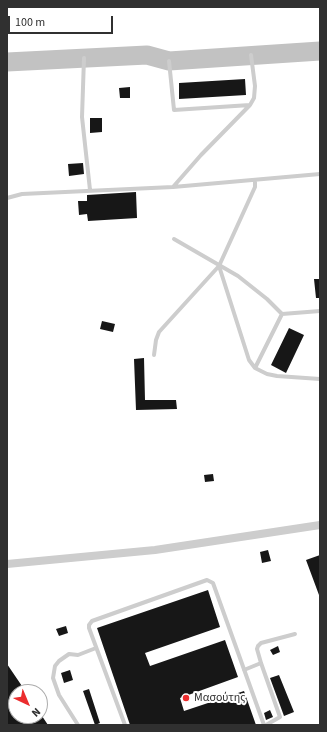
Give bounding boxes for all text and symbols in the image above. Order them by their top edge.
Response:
scale bar [10,8,115,34]
text: 100 m [15,14,45,31]
north arrow [8,684,48,724]
place label: Μασούτης [194,691,245,705]
marker: Μασούτης [181,693,191,703]
text: N [28,704,44,720]

